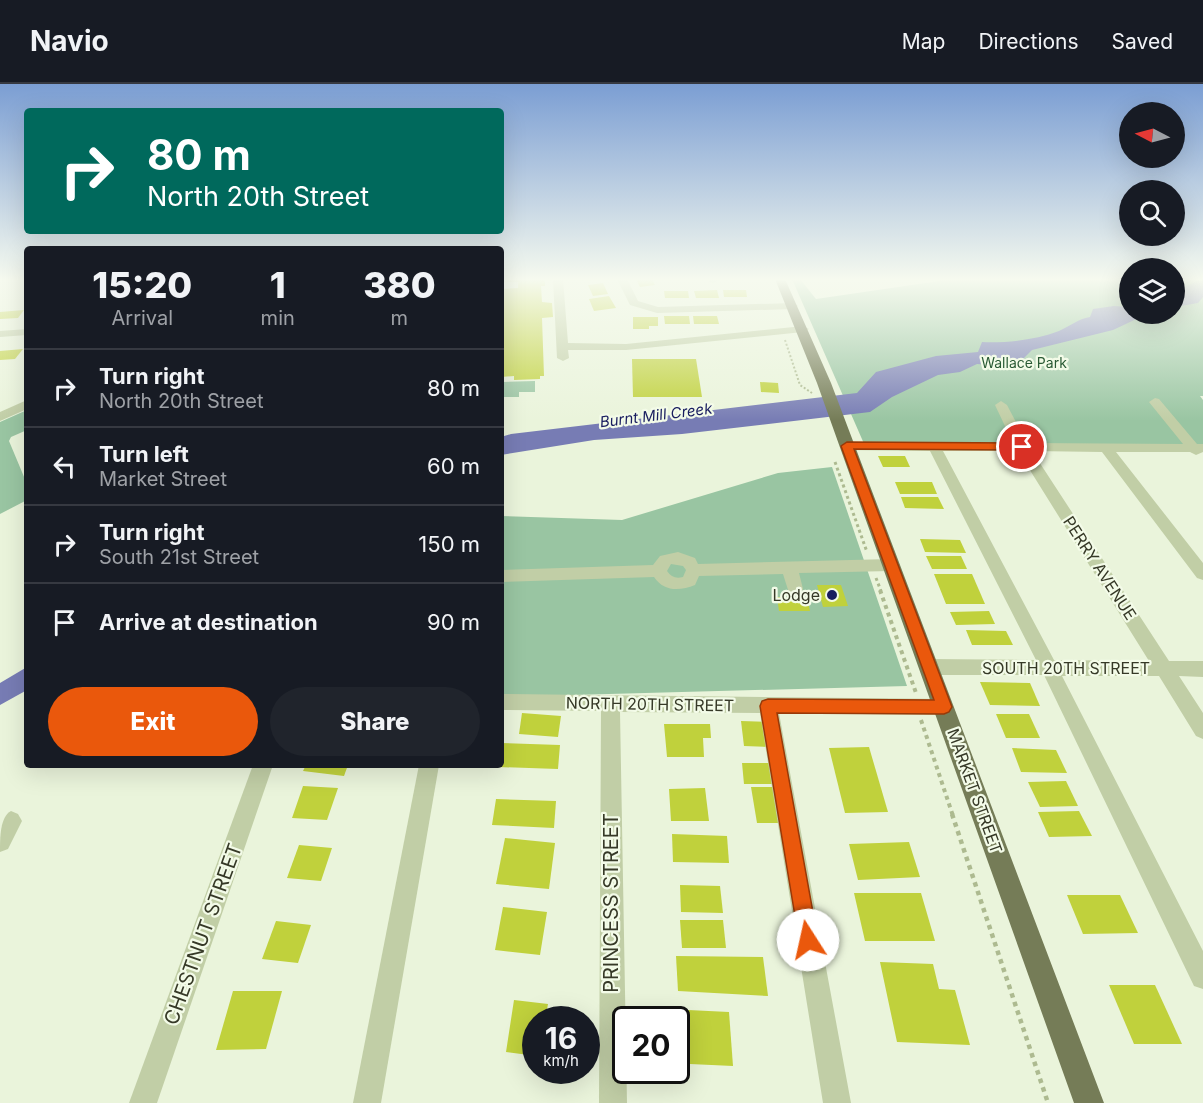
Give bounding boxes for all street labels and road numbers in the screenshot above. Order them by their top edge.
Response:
street label: PERRY AVENUE [1059,512,1141,624]
street label: SOUTH 20TH STREET [982,658,1150,678]
street label: NORTH 20TH STREET [566,693,734,715]
street label: MARKET STREET [943,726,1007,856]
street label: PRINCESS STREET [599,813,623,993]
street label: CHESTNUT STREET [159,840,247,1028]

